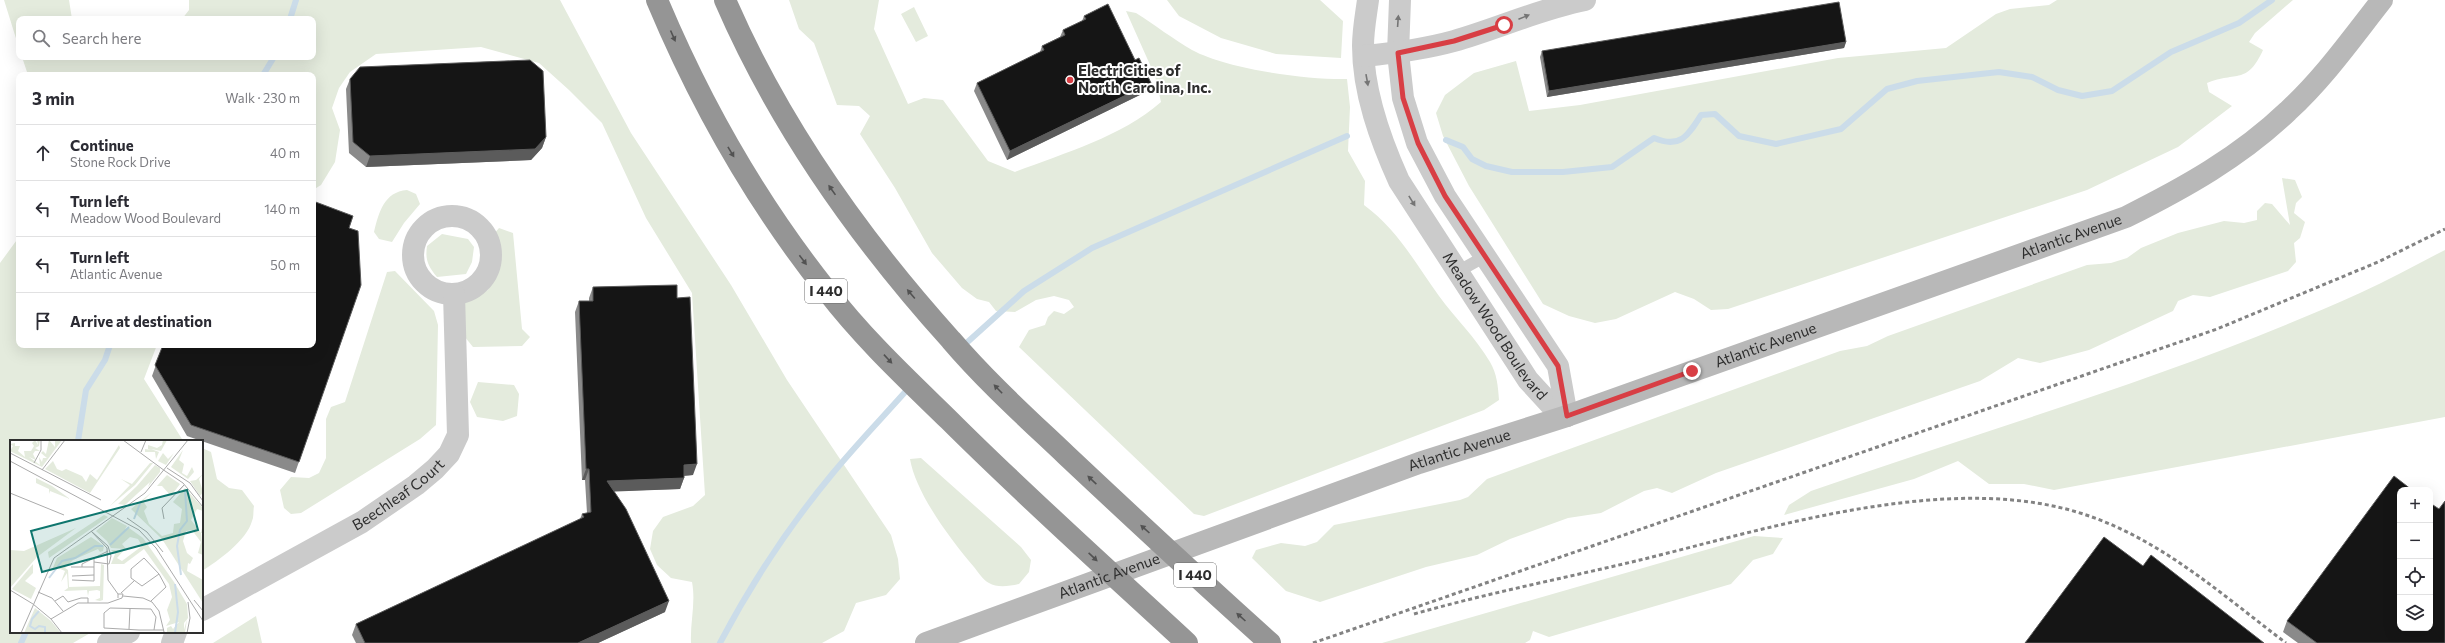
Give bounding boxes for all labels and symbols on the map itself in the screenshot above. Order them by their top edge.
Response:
one-way arrow [1518,13,1530,19]
one-way arrow [1395,14,1401,27]
route start [1495,16,1513,34]
one-way arrow [670,30,676,42]
place label: ElectriCities of North Carolina, Inc. [1078,61,1212,96]
one-way arrow [1365,74,1371,87]
marker: ElectriCities of North Carolina, Inc. [1065,75,1075,85]
one-way arrow [727,146,734,158]
one-way arrow [828,184,836,195]
one-way arrow [1408,196,1416,206]
street label: Atlantic Avenue [2017,209,2124,262]
street label: Meadow Wood Boulevard [1439,248,1552,403]
one-way arrow [799,254,807,265]
road number: I 440 [805,279,847,303]
one-way arrow [906,288,915,299]
street label: Atlantic Avenue [1712,318,1819,371]
one-way arrow [883,353,892,364]
route end [1683,362,1701,380]
one-way arrow [993,384,1003,394]
street label: Atlantic Avenue [1405,425,1512,474]
inset map [10,440,203,633]
street label: Beechleaf Court [349,455,448,534]
one-way arrow [1087,475,1097,484]
one-way arrow [1140,524,1150,534]
street label: Atlantic Avenue [1056,548,1162,602]
one-way arrow [1088,552,1098,561]
road number: I 440 [1174,563,1216,587]
one-way arrow [1236,612,1246,621]

